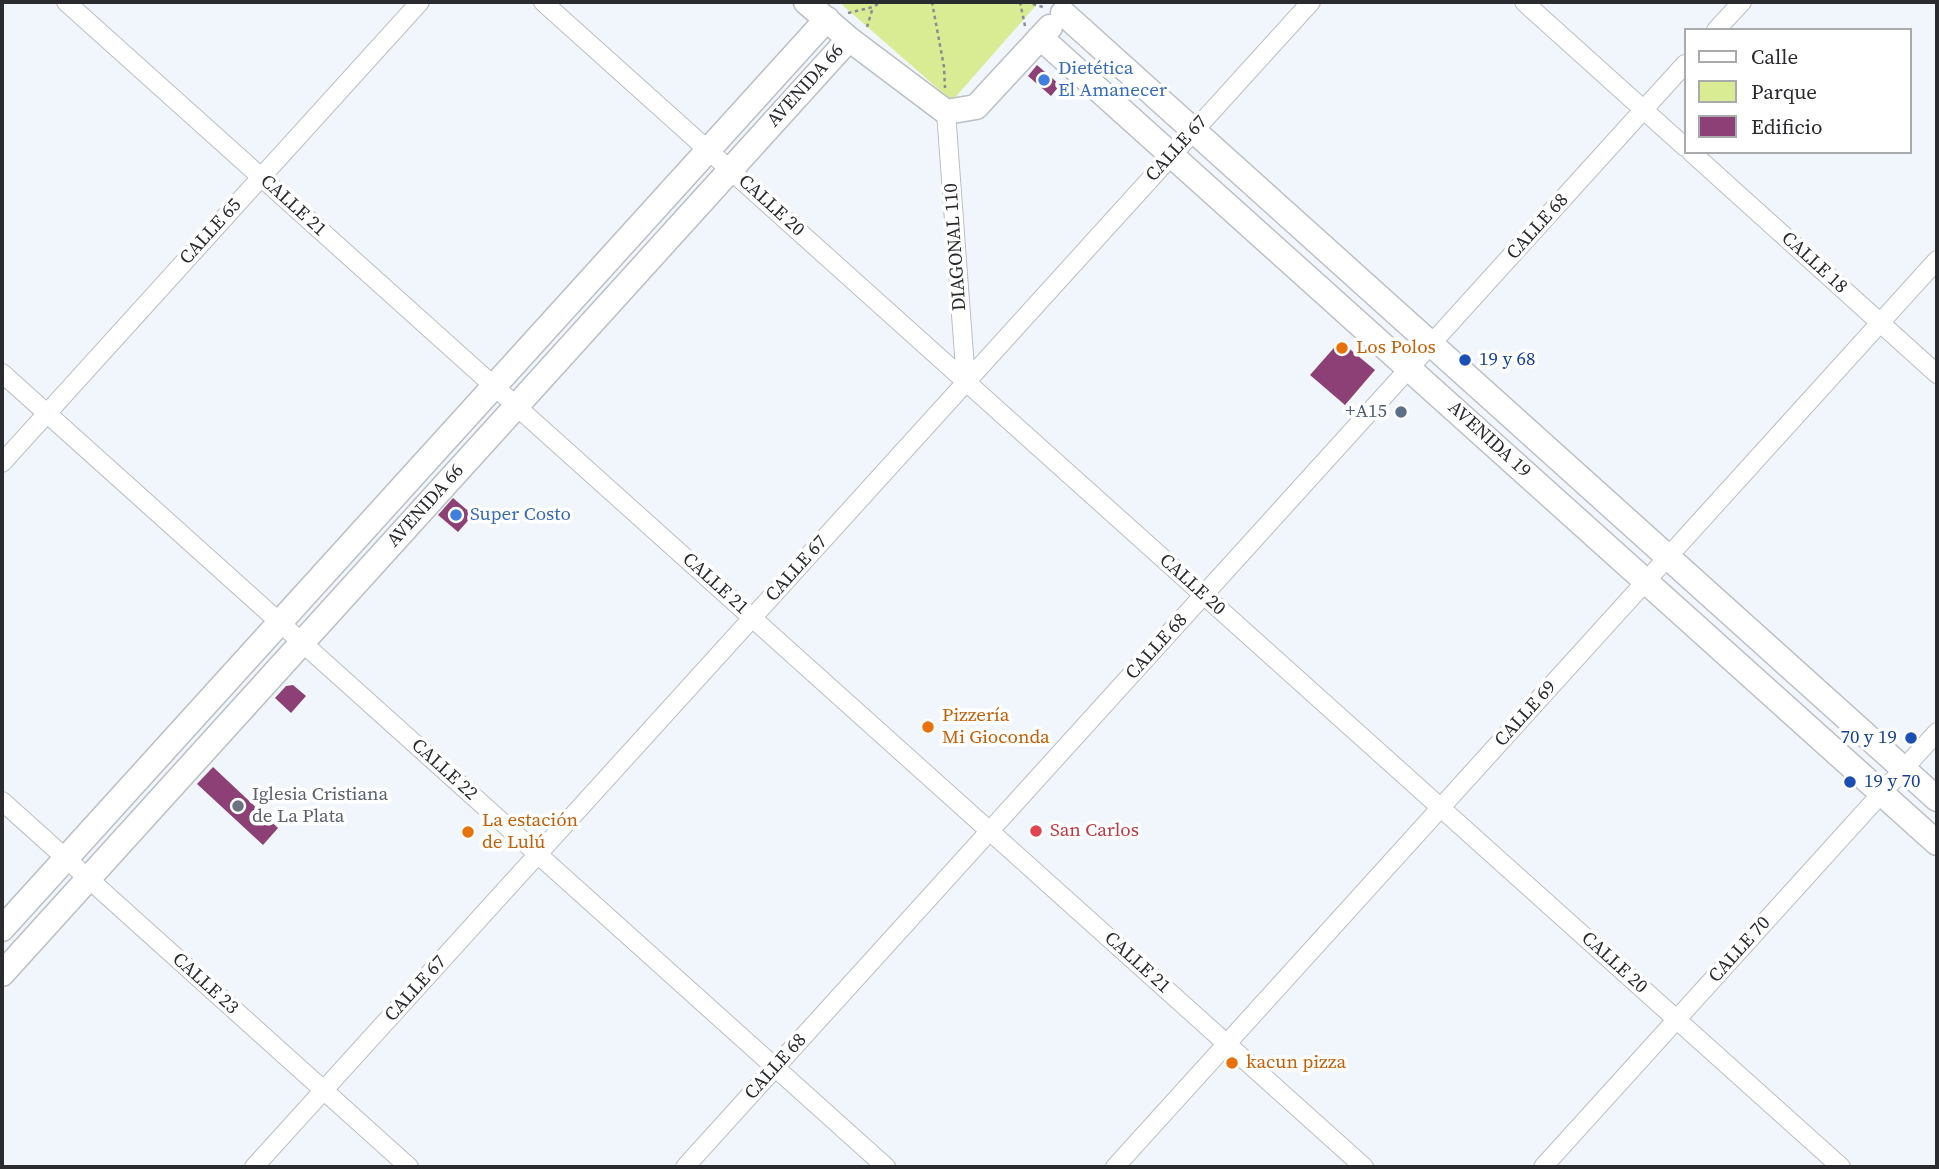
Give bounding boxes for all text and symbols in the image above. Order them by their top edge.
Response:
legend [1684,28,1911,154]
street label: AVENIDA 66 [763,40,849,132]
text: Calle [1751,42,1798,71]
place label: Dietética El Amanecer [1058,58,1167,102]
marker: Dietética El Amanecer [1036,72,1052,88]
text: Parque [1751,77,1817,106]
street label: CALLE 67 [1141,111,1213,187]
text: Edificio [1751,112,1823,141]
street label: CALLE 21 [255,170,331,242]
street label: CALLE 20 [733,170,809,242]
street label: DIAGONAL 110 [940,182,972,312]
street label: CALLE 68 [1502,189,1574,265]
street label: CALLE 65 [175,194,247,270]
street label: CALLE 18 [1776,227,1852,299]
place label: Los Polos [1356,337,1436,359]
marker: Los Polos [1334,340,1350,356]
place label: 19 y 68 [1479,349,1536,371]
marker: 19 y 68 [1457,352,1473,368]
street label: AVENIDA 19 [1443,397,1535,483]
place label: +A15 [1345,401,1387,423]
marker: +A15 [1393,404,1409,420]
street label: AVENIDA 66 [383,460,469,552]
place label: Super Costo [470,504,571,526]
marker: Super Costo [448,507,464,523]
street label: CALLE 67 [761,531,833,607]
street label: CALLE 21 [677,548,753,620]
street label: CALLE 20 [1154,549,1230,621]
street label: CALLE 68 [1121,609,1193,685]
street label: CALLE 69 [1490,676,1562,752]
place label: Pizzería Mi Gioconda [942,705,1050,749]
marker: Pizzería Mi Gioconda [920,719,936,735]
place label: 70 y 19 [1840,727,1897,749]
marker: 70 y 19 [1903,730,1919,746]
street label: CALLE 22 [406,734,482,806]
place label: 19 y 70 [1864,771,1921,793]
marker: 19 y 70 [1842,774,1858,790]
place label: Iglesia Cristiana de La Plata [252,784,388,828]
marker: Iglesia Cristiana de La Plata [230,798,246,814]
place label: La estación de Lulú [482,810,578,854]
place label: San Carlos [1050,820,1139,842]
marker: San Carlos [1028,823,1044,839]
marker: La estación de Lulú [460,824,476,840]
street label: CALLE 70 [1704,912,1776,988]
street label: CALLE 21 [1099,927,1175,999]
street label: CALLE 20 [1576,927,1652,999]
street label: CALLE 23 [167,948,243,1020]
street label: CALLE 67 [380,951,452,1027]
street label: CALLE 68 [740,1029,812,1105]
place label: kacun pizza [1246,1052,1346,1074]
marker: kacun pizza [1224,1055,1240,1071]

